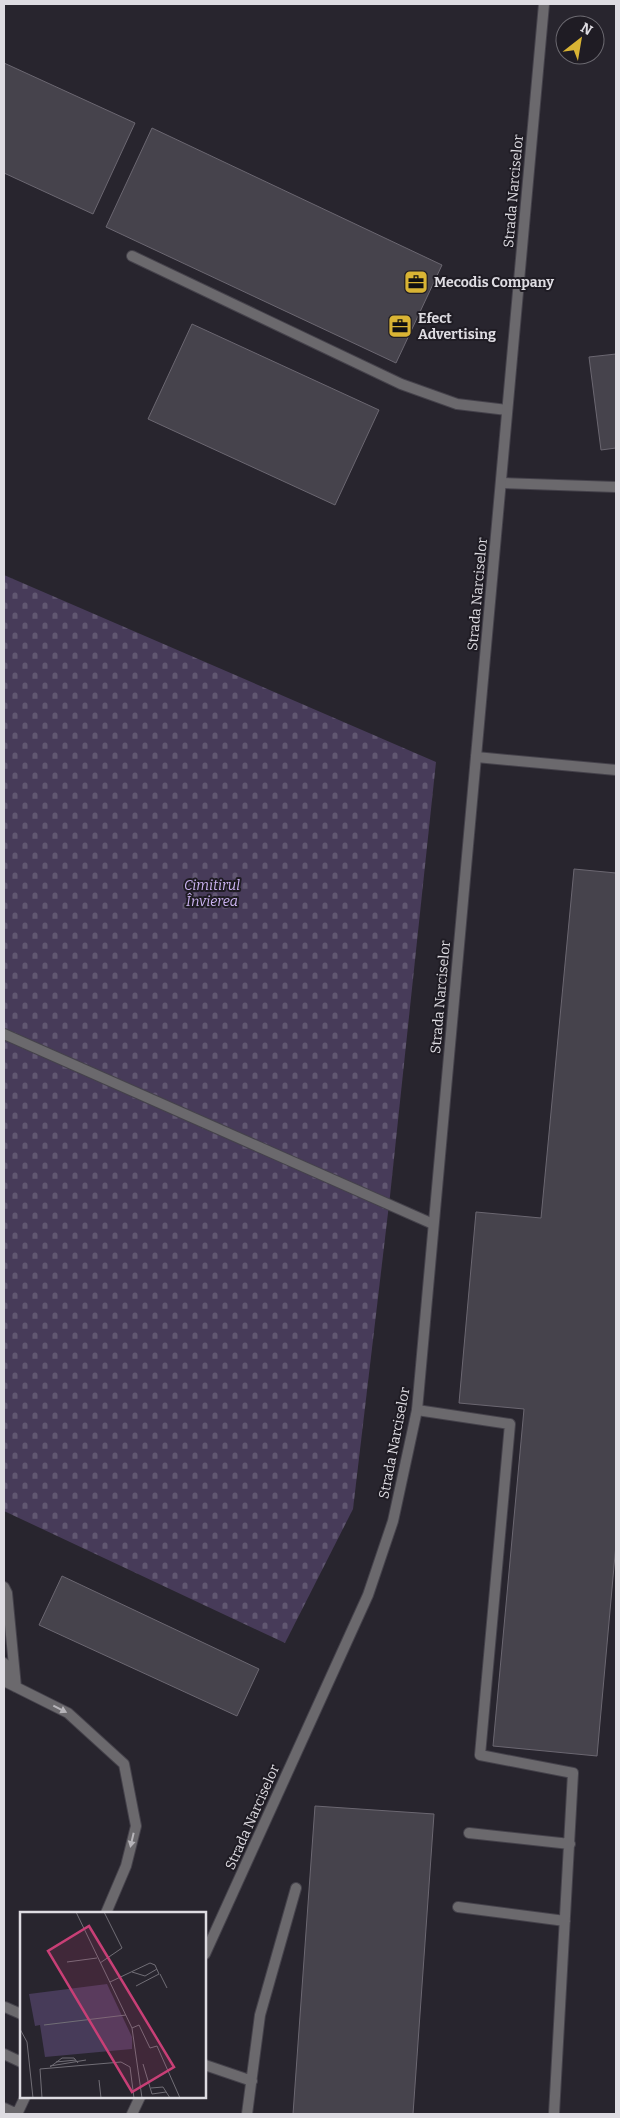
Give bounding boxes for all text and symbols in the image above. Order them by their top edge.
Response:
north arrow [555,15,605,65]
text: N [577,19,596,39]
street label: Strada Narciselor [500,134,527,248]
office icon: Mecodis Company [403,269,429,295]
place label: Mecodis Company [434,274,554,291]
place label: Efect Advertising [418,310,496,343]
office icon: Efect Advertising [387,313,413,339]
street label: Strada Narciselor [464,537,491,651]
park label: Cimitirul Învierea [184,877,240,910]
street label: Strada Narciselor [427,940,454,1054]
street label: Strada Narciselor [375,1386,414,1500]
one-way arrow [52,1705,67,1713]
street label: Strada Narciselor [222,1762,283,1872]
one-way arrow [128,1833,136,1848]
inset map [20,1912,206,2098]

